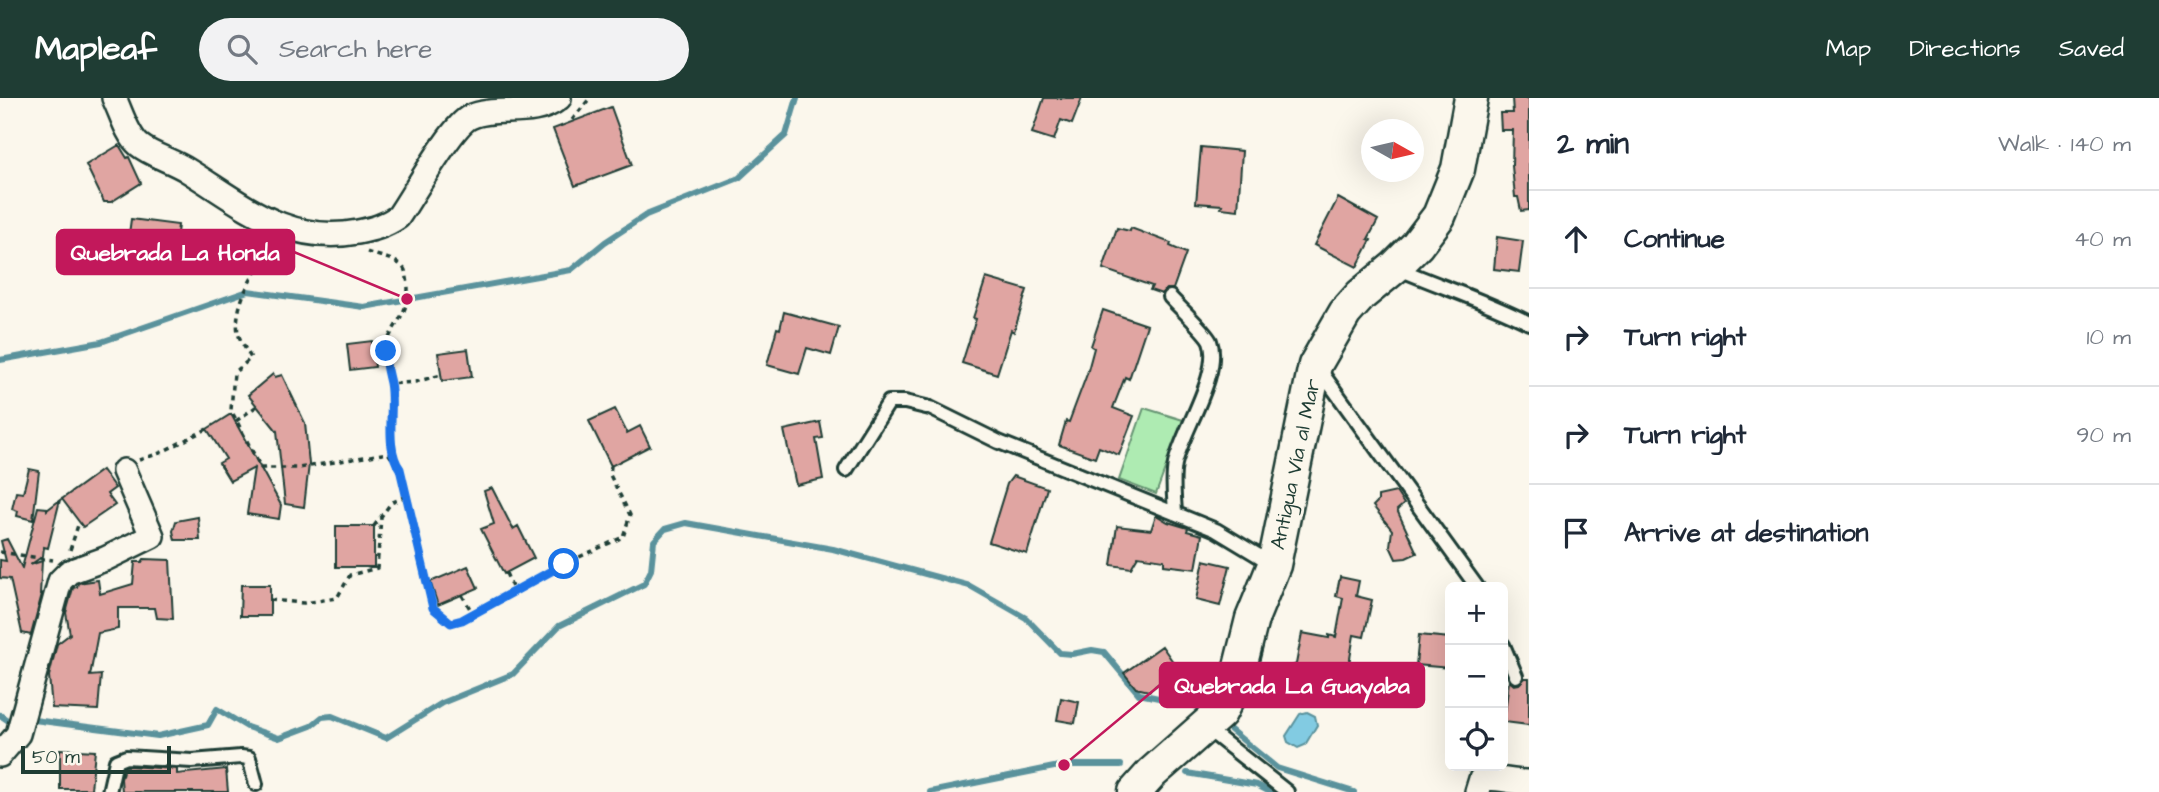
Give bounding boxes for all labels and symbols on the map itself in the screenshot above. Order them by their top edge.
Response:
north arrow [1361,119,1424,182]
callout: Quebrada La Honda [57,230,294,274]
text: Quebrada La Honda [70,237,280,269]
route end [370,335,401,366]
street label: Antigua Vía al Mar [1263,376,1330,552]
route start [548,548,579,579]
callout: Quebrada La Guayaba [1160,663,1424,707]
text: Quebrada La Guayaba [1174,670,1410,704]
scale bar [21,743,172,775]

